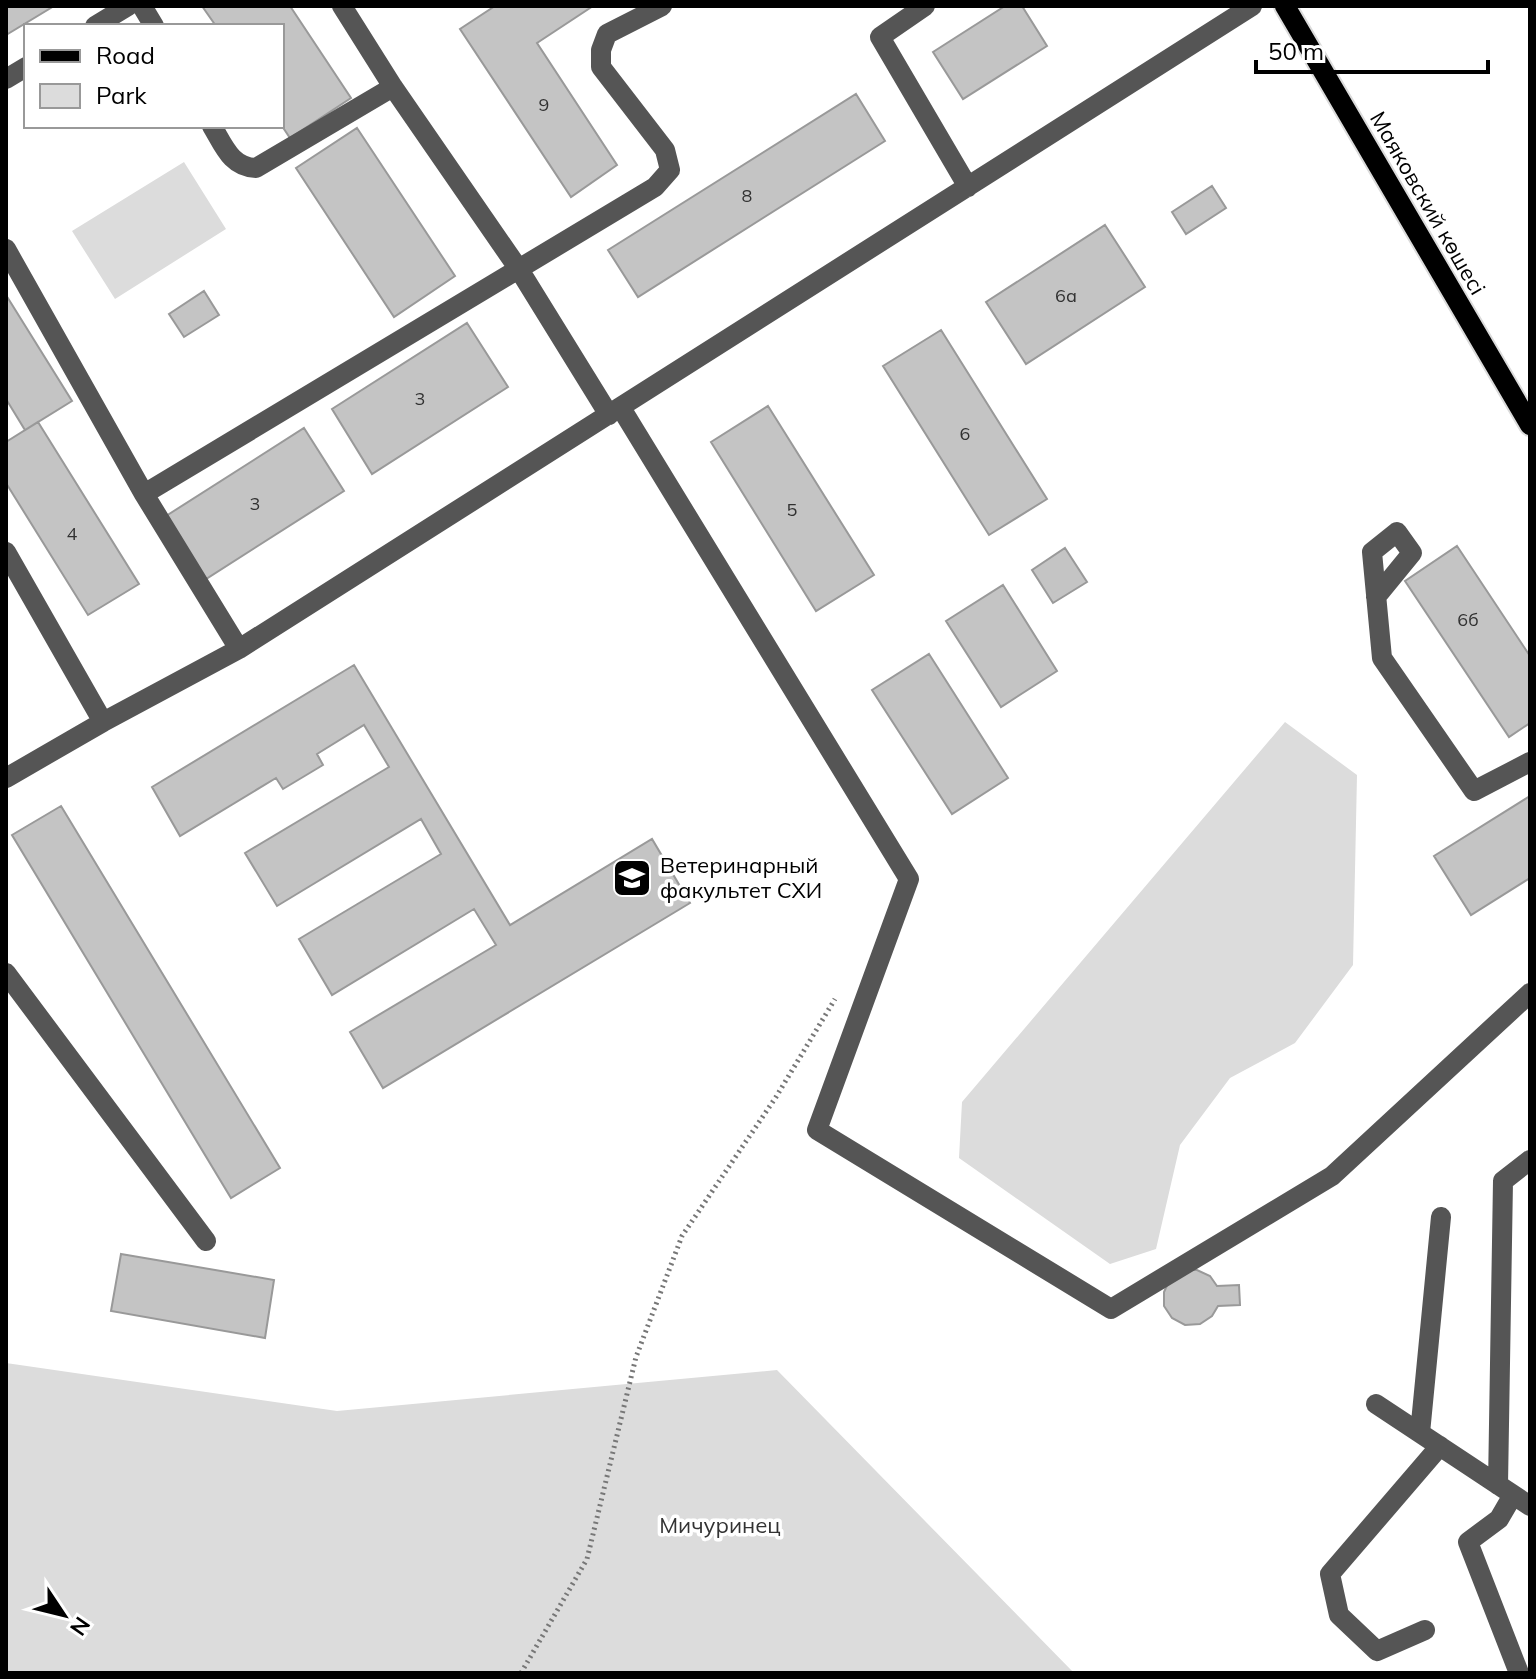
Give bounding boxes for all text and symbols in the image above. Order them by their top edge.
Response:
legend [24,24,284,128]
scale bar [1256,24,1488,74]
text: 50 m [1268,36,1324,66]
text: Road [96,40,155,70]
text: Park [96,80,147,110]
house number: 9 [539,93,549,116]
street label: Маяковский көшесі [1364,106,1492,300]
house number: 8 [742,184,752,207]
house number: 6а [1055,284,1077,307]
house number: 3 [415,387,425,410]
house number: 6 [960,422,970,445]
house number: 3 [250,492,260,515]
house number: 5 [787,498,798,521]
house number: 4 [67,522,78,545]
house number: 6б [1457,608,1479,631]
place label: Ветеринарный факультет СХИ [660,851,822,904]
school or university icon: Ветеринарный факультет СХИ [611,857,653,899]
park label: Мичуринец [659,1511,781,1539]
north arrow [24,1575,104,1655]
text: N [64,1612,97,1641]

